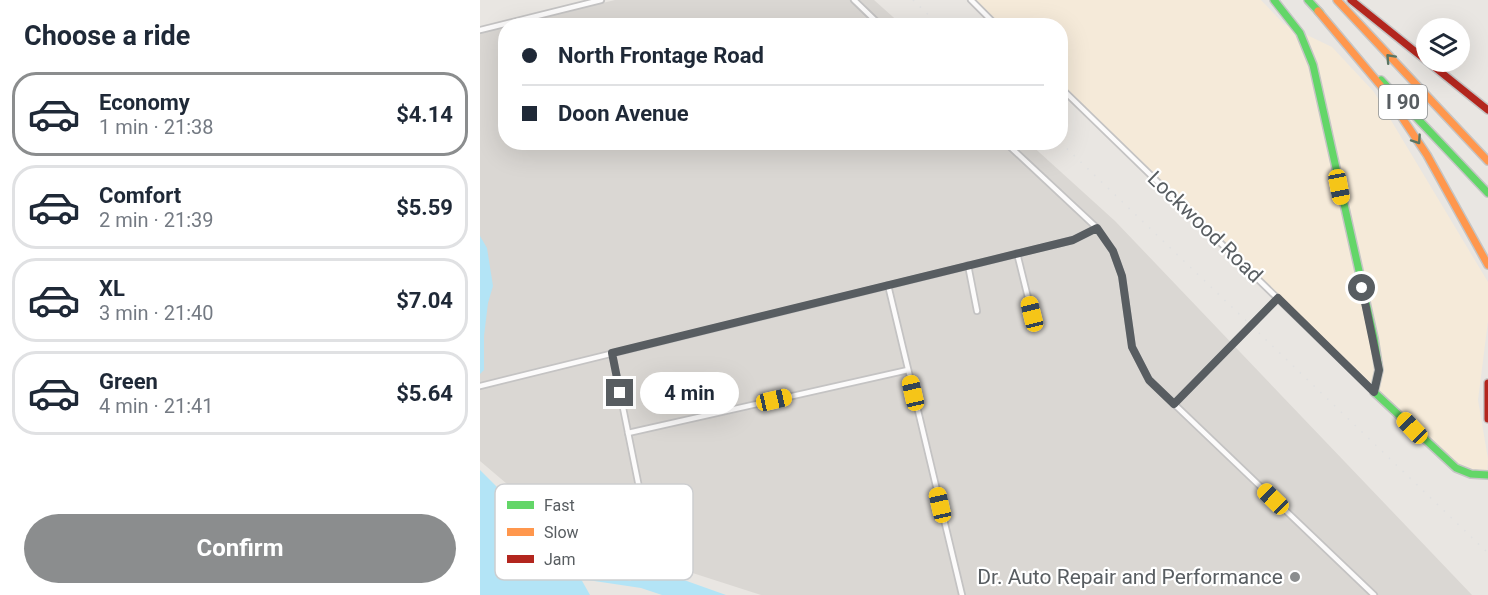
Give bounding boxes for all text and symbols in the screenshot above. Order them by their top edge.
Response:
map controls [1416,18,1470,72]
button: layers [1416,18,1470,72]
text: Choose a ride [24,20,190,52]
text: North Frontage Road [558,43,764,68]
one-way arrow [1387,54,1398,65]
road number: I 90 [1379,85,1427,119]
icon: car [27,87,81,141]
text: Economy [99,90,190,115]
text: Doon Avenue [558,101,689,126]
text: $4.14 [396,102,453,127]
text: 1 min · 21:38 [99,115,214,139]
one-way arrow [1410,134,1421,145]
street label: Lockwood Road [1143,166,1267,288]
car [1327,168,1351,206]
icon: car [27,180,81,234]
text: Comfort [99,183,181,208]
text: $5.59 [396,195,453,220]
text: 2 min · 21:39 [99,208,214,232]
icon: car [27,273,81,327]
route start [1348,274,1375,301]
text: XL [99,276,125,301]
text: $7.04 [396,288,453,313]
car [1019,294,1045,334]
text: 3 min · 21:40 [99,301,214,325]
icon: car [27,366,81,420]
text: Green [99,369,158,394]
callout: 4 min [641,372,740,414]
car [900,373,926,413]
route end [606,379,633,406]
text: $5.64 [396,381,453,406]
text: 4 min [664,381,715,405]
car [754,387,794,413]
text: 4 min · 21:41 [99,394,214,418]
car [1393,409,1431,447]
car [1254,480,1292,518]
legend [495,484,693,580]
car [927,485,953,525]
text: Fast [544,496,575,515]
button: Confirm [24,514,456,583]
text: Slow [544,523,579,542]
text: Jam [544,550,576,569]
place label: Dr. Auto Repair and Performance [977,565,1283,589]
marker: Dr. Auto Repair and Performance [1288,570,1302,584]

